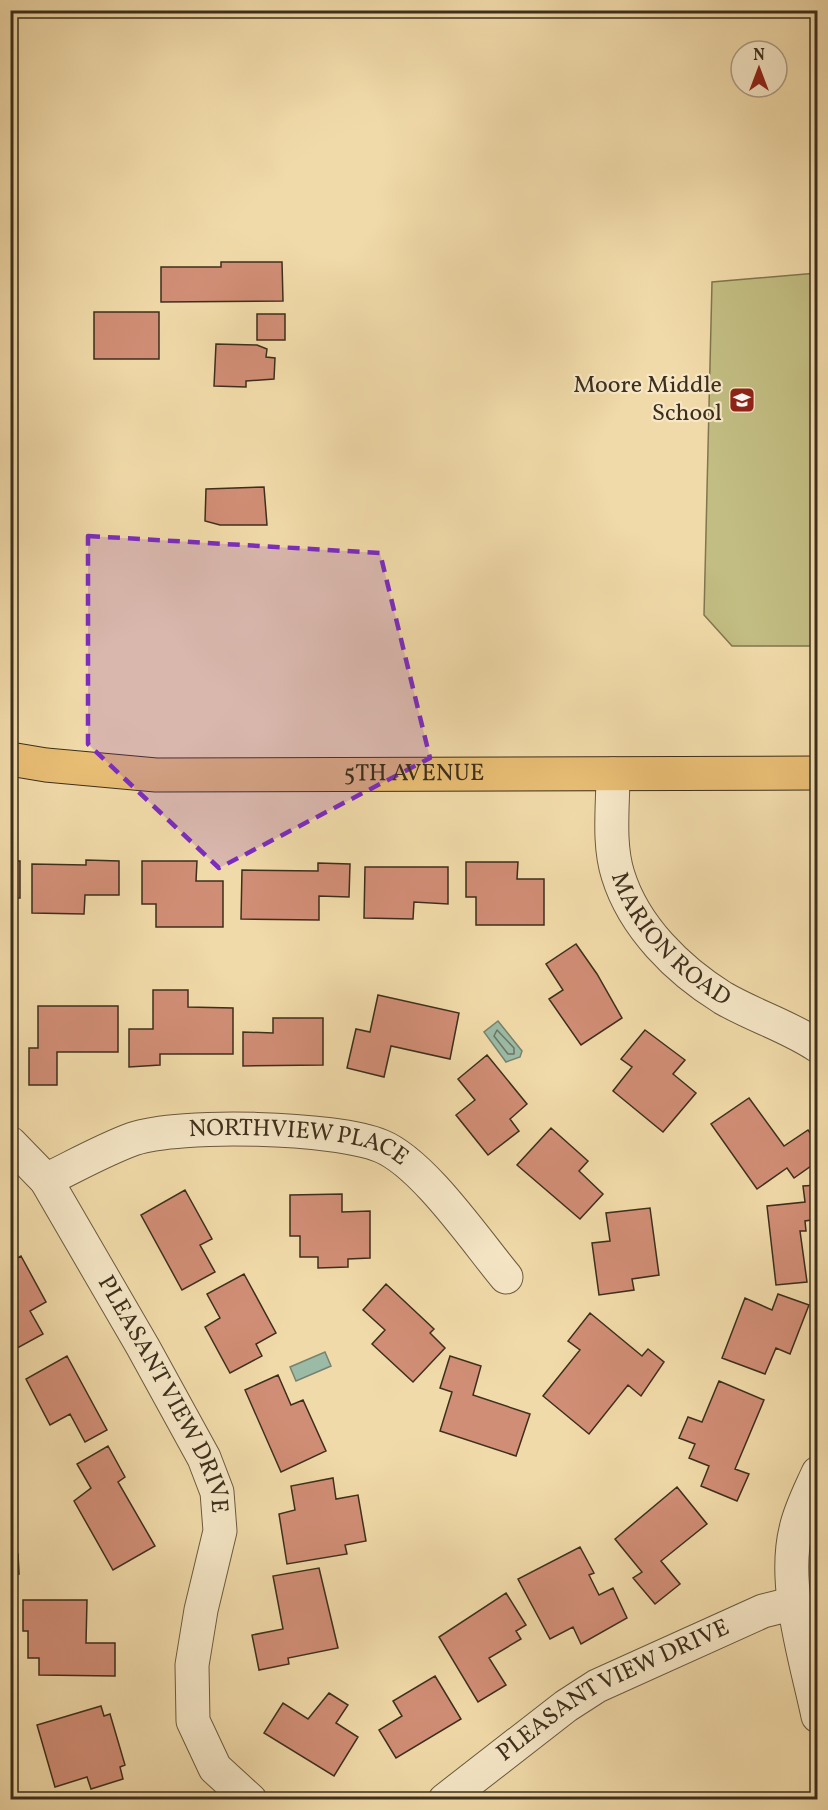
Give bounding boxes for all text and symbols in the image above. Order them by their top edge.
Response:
north arrow [729,39,789,99]
text: N [753,45,765,67]
place label: Moore Middle School [573,369,722,431]
school or university icon: Moore Middle School [727,385,757,415]
street label: 5TH AVENUE [344,757,484,791]
street label: MARION ROAD [601,867,737,1015]
street label: NORTHVIEW PLACE [188,1112,415,1175]
street label: PLEASANT VIEW DRIVE [88,1269,236,1514]
street label: PLEASANT VIEW DRIVE [490,1611,735,1771]

